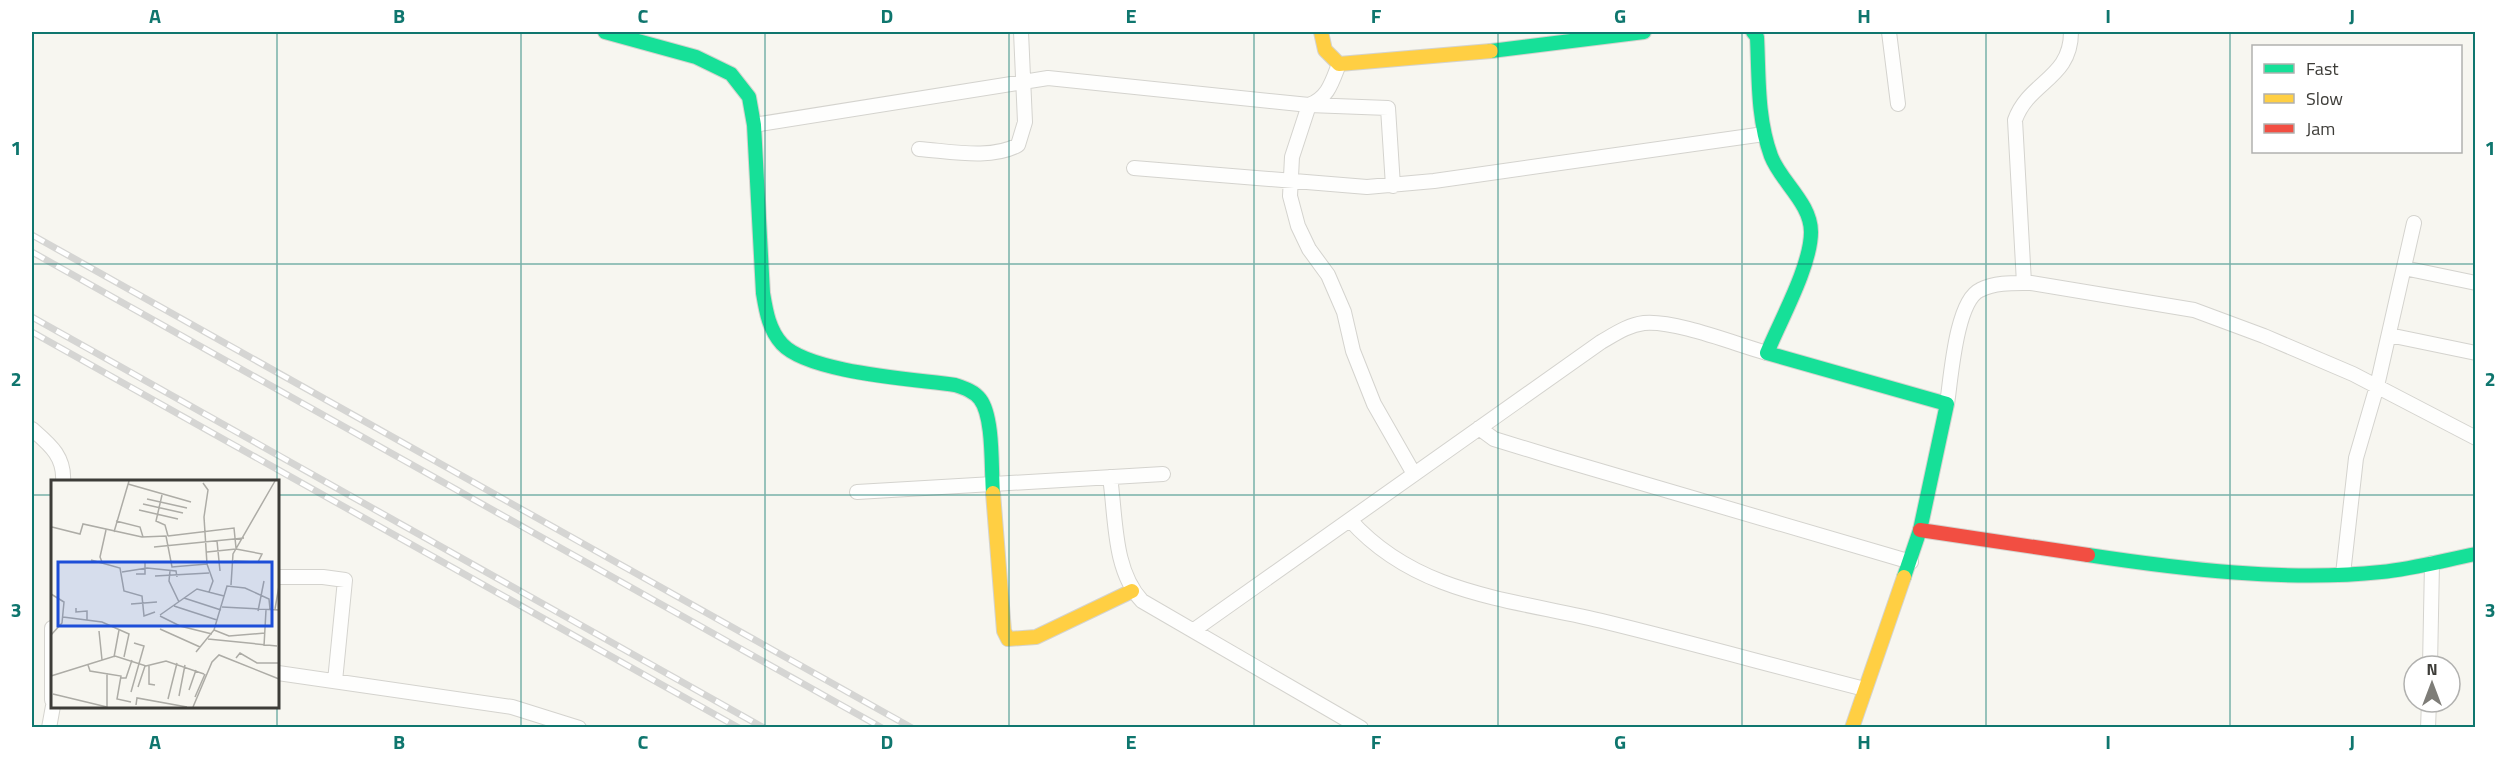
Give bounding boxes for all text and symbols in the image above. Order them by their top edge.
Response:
text: A [149,0,161,31]
text: B [393,0,405,31]
text: C [638,0,649,31]
text: D [881,0,893,31]
text: E [1125,0,1137,31]
text: F [1371,0,1382,31]
text: G [1614,0,1626,31]
text: H [1857,0,1871,31]
text: I [2105,0,2111,31]
text: J [2349,0,2355,31]
legend [2252,45,2462,153]
text: Fast [2306,55,2339,82]
text: Slow [2306,85,2343,112]
text: Jam [2306,115,2335,142]
text: 1 [10,132,22,163]
text: 1 [2484,132,2496,163]
text: 2 [10,363,22,394]
text: 2 [2484,363,2496,394]
inset map [51,480,279,708]
text: 3 [10,594,22,625]
text: 3 [2484,594,2496,625]
north arrow [2402,654,2462,714]
text: N [2426,657,2438,681]
text: A [149,726,161,757]
text: B [393,726,405,757]
text: C [638,726,649,757]
text: D [881,726,893,757]
text: E [1125,726,1137,757]
text: F [1371,726,1382,757]
text: G [1614,726,1626,757]
text: H [1857,726,1871,757]
text: I [2105,726,2111,757]
text: J [2349,726,2355,757]

